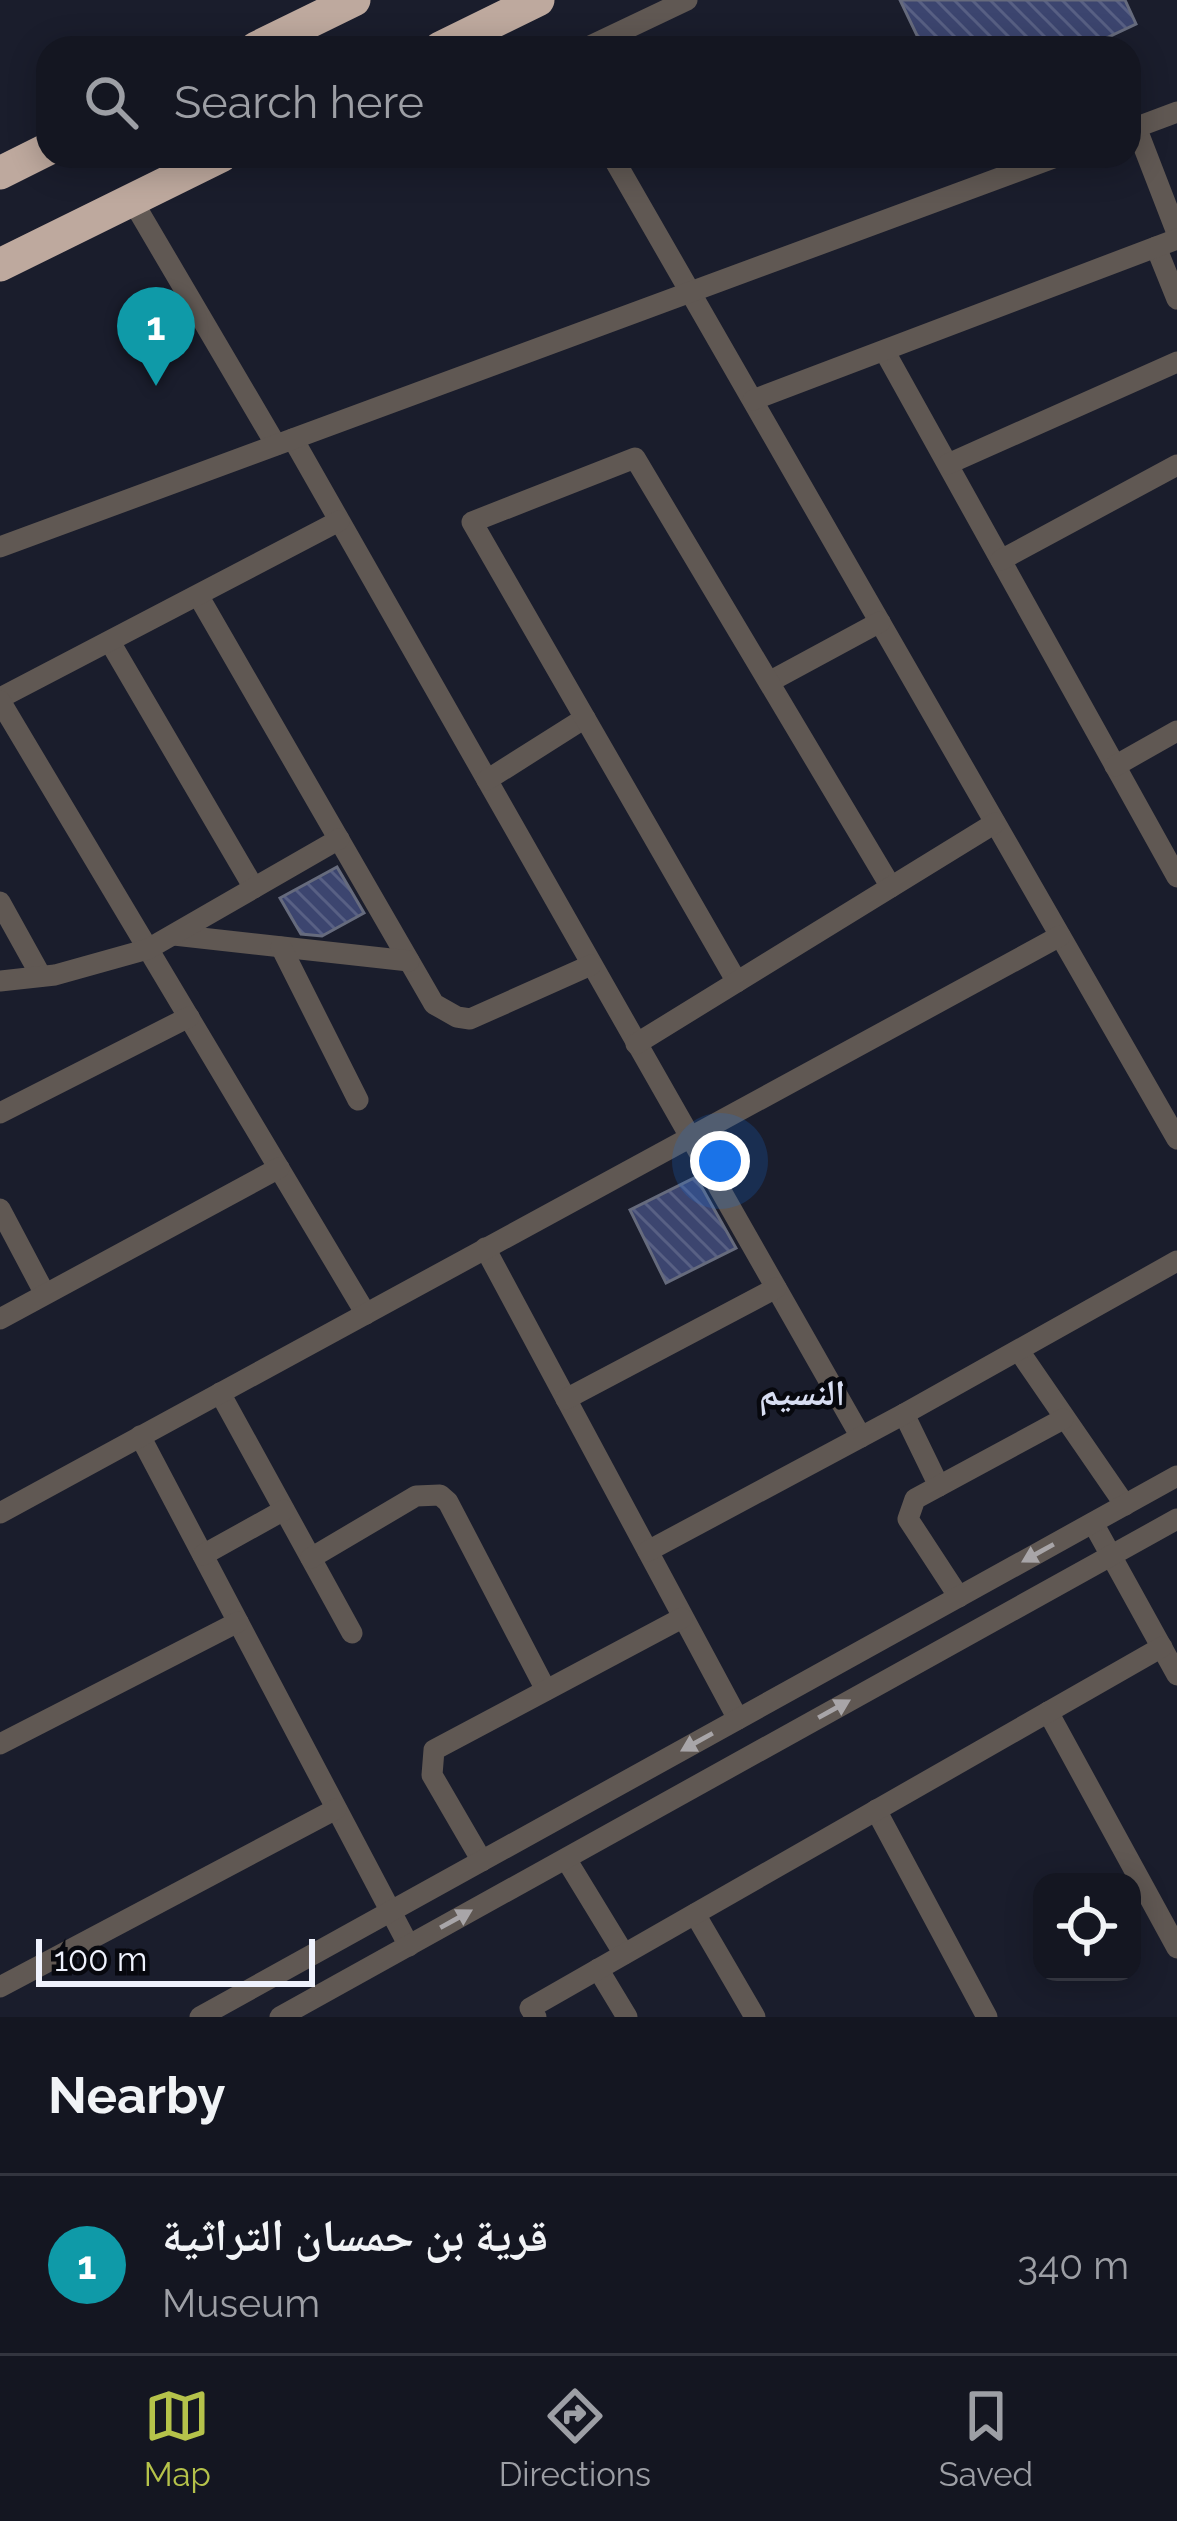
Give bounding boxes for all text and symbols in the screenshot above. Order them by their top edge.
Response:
search box [36,36,1141,168]
icon: search [78,69,144,135]
text: Search here [174,76,424,129]
pin: 1 [117,287,195,386]
your location [690,1131,750,1191]
district label: النسيم [759,1371,845,1417]
one-way arrow [1021,1542,1055,1563]
one-way arrow [817,1700,850,1721]
one-way arrow [679,1731,714,1752]
map controls [1033,1873,1141,1981]
button: locate [1033,1873,1141,1981]
one-way arrow [440,1910,473,1931]
scale bar [36,1933,315,1986]
text: 100 m [54,1940,147,1979]
text: Nearby [48,2065,225,2125]
text: قرية بن حمسان التراثية [162,2209,548,2262]
text: 1 [77,2242,97,2288]
text: 340 m [1017,2242,1129,2288]
text: Museum [162,2280,320,2326]
tab: Map [144,2383,211,2494]
tab: Directions [499,2383,651,2494]
tab: Saved [939,2383,1033,2494]

